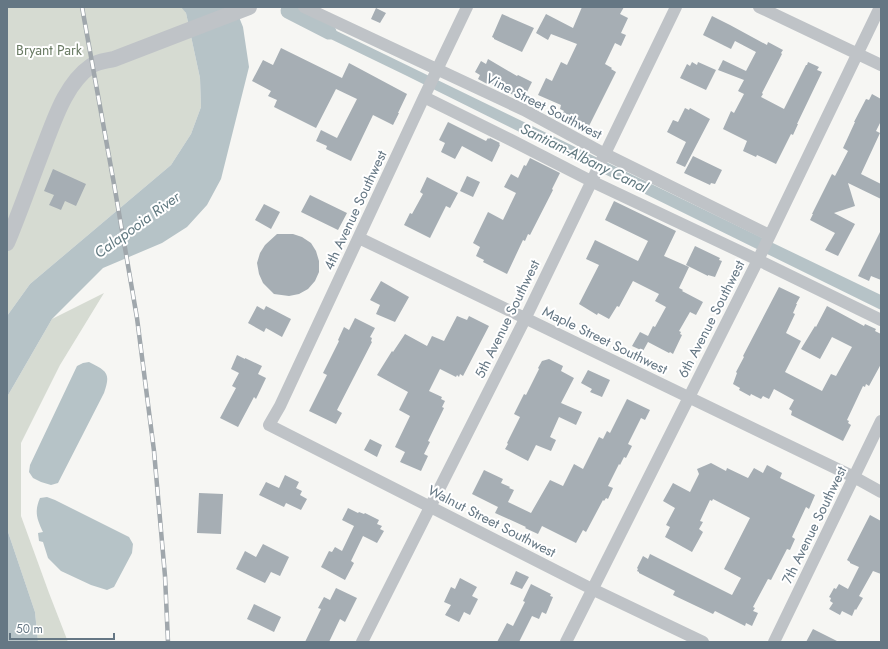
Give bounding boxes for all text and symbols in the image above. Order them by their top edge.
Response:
park label: Bryant Park [16,40,83,60]
street label: Vine Street Southwest [482,68,606,144]
water label: Santiam-Albany Canal [517,118,652,199]
street label: 4th Avenue Southwest [319,146,392,273]
water label: Calapooia River [90,186,185,264]
street label: 5th Avenue Southwest [470,256,545,382]
street label: 6th Avenue Southwest [673,256,750,381]
street label: Maple Street Southwest [539,301,672,379]
street label: 7th Avenue Southwest [777,462,852,587]
street label: Walnut Street Southwest [425,480,560,562]
scale bar [10,615,114,641]
text: 50 m [16,620,43,638]

